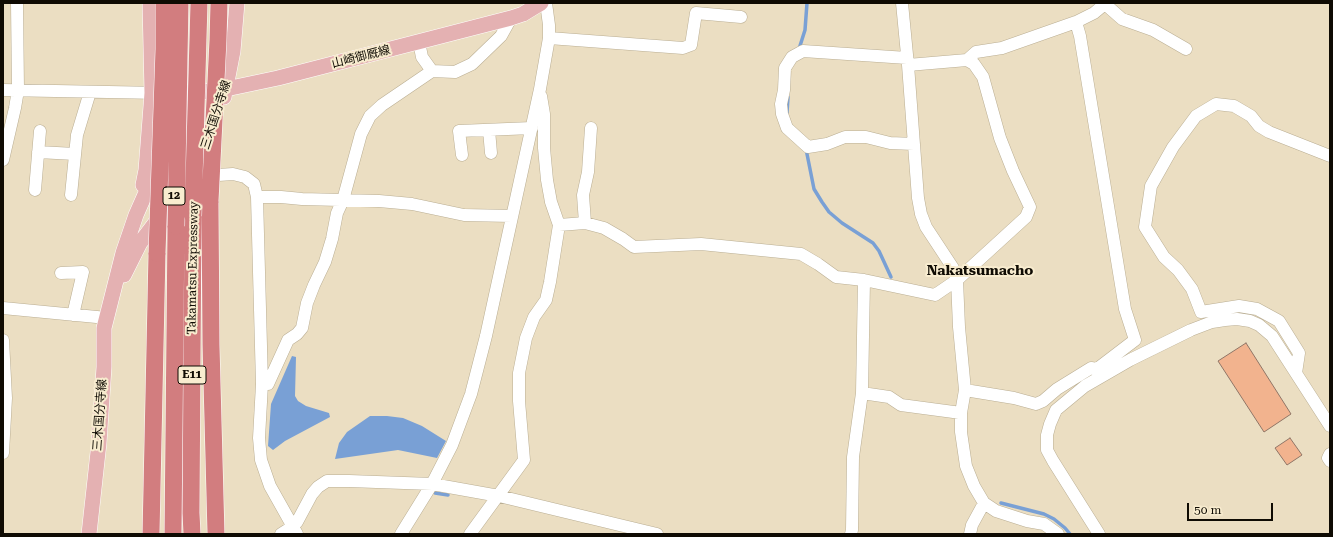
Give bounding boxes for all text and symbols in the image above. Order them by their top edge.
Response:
street label: 山崎御厩線 [330,43,392,71]
street label: 三木国分寺線 [198,79,234,151]
road number: 12 [163,187,185,205]
street label: Takamatsu Expressway [185,201,201,335]
district label: Nakatsumacho [927,263,1033,279]
road number: E11 [178,366,206,384]
street label: 三木国分寺線 [90,379,110,451]
scale bar [1189,495,1275,521]
text: 50 m [1194,503,1221,517]

